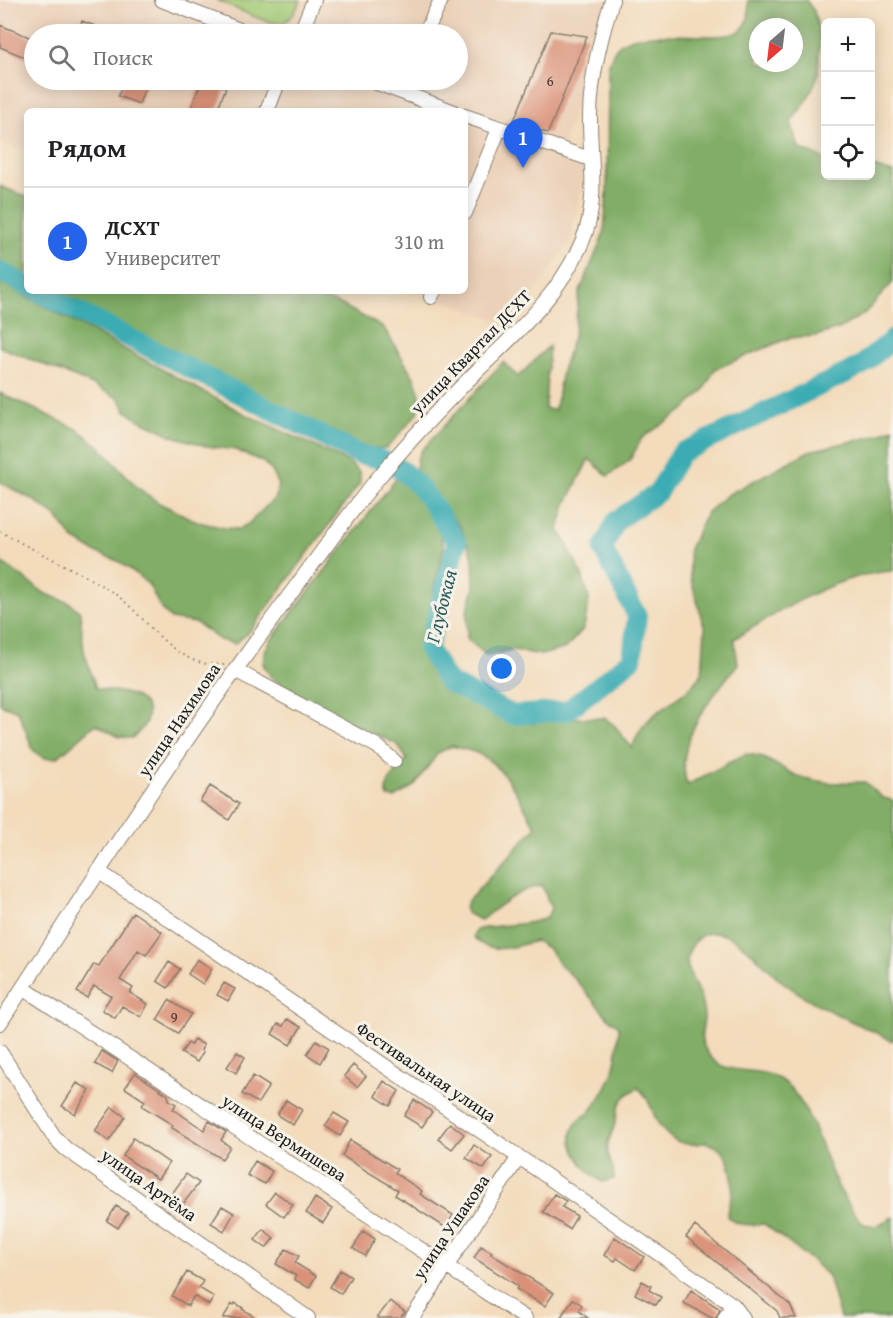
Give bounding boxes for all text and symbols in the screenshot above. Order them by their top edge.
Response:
north arrow [749,18,803,72]
map controls [821,18,875,180]
button: + [821,18,875,72]
search box [24,24,468,90]
icon: search [45,41,78,74]
text: Поиск [93,41,153,73]
house number: 6 [546,70,554,91]
button: − [821,72,875,126]
pin: 1 [504,118,542,168]
button: locate [821,126,875,180]
text: Рядом [48,128,126,167]
text: ДСХТ [105,211,160,243]
text: 1 [62,227,73,256]
text: 310 m [394,227,444,256]
text: Университет [105,243,220,272]
street label: улица Квартал ДСХТ [403,283,537,421]
water label: Глубокая [417,566,464,647]
your location [487,654,516,683]
street label: улица Нахимова [130,657,227,783]
house number: 9 [170,1006,178,1027]
street label: Фестивальная улица [351,1015,502,1129]
street label: улица Вермишева [216,1087,352,1188]
street label: улица Артёма [95,1141,203,1228]
street label: улица Ушакова [405,1168,496,1286]

